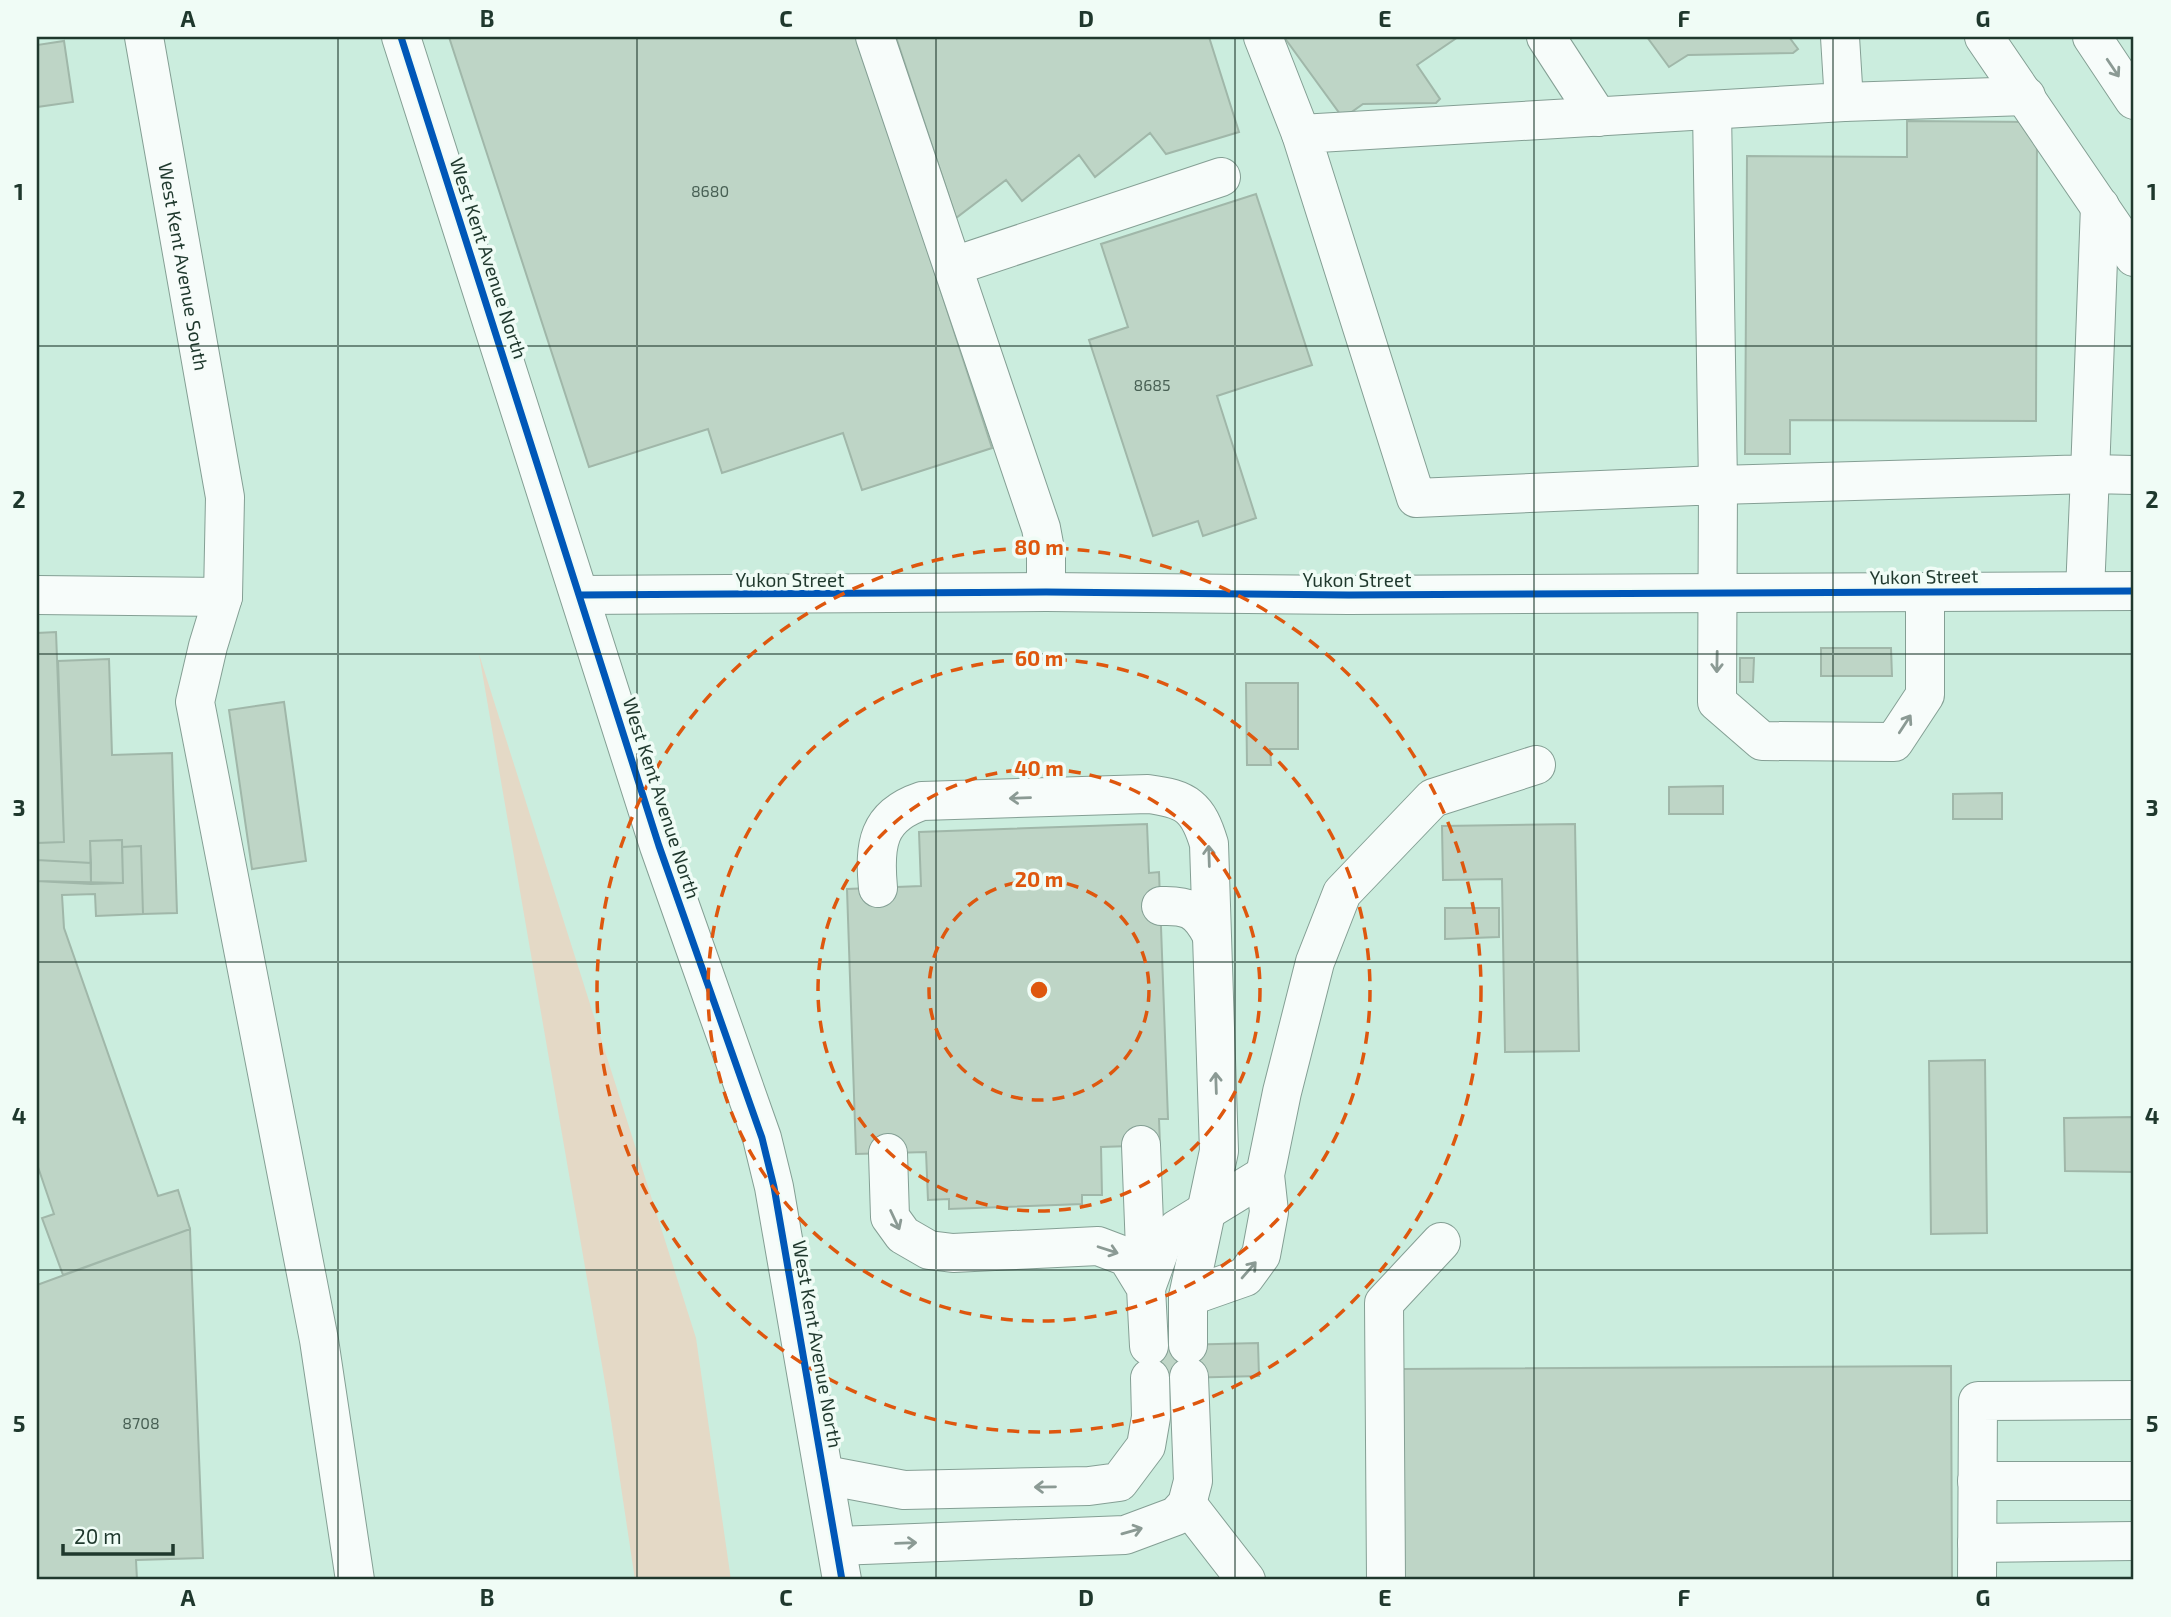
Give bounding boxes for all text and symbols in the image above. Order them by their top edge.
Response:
text: A [180,4,196,32]
text: B [480,4,494,32]
text: C [779,4,793,32]
text: D [1078,4,1094,32]
text: E [1378,4,1392,32]
text: F [1678,4,1691,32]
text: G [1976,4,1990,32]
one-way arrow [2106,58,2120,77]
street label: West Kent Avenue North [446,154,532,362]
street label: West Kent Avenue South [155,161,214,372]
text: 1 [14,177,24,205]
text: 1 [2147,177,2157,205]
house number: 8680 [691,181,729,200]
house number: 8685 [1133,375,1171,394]
text: 2 [12,485,26,513]
text: 2 [2145,485,2159,513]
text: 80 m [1014,534,1064,559]
street label: Yukon Street [1869,564,1979,588]
street label: Yukon Street [736,568,844,591]
street label: Yukon Street [1303,568,1411,591]
text: 60 m [1015,645,1063,670]
one-way arrow [1710,650,1724,673]
street label: West Kent Avenue North [619,694,705,902]
one-way arrow [1898,715,1912,735]
text: 40 m [1014,755,1064,780]
one-way arrow [1008,791,1031,804]
text: 3 [12,793,26,821]
text: 3 [2145,793,2159,821]
one-way arrow [1202,844,1216,867]
text: 20 m [1015,866,1063,891]
centre of rings [1027,978,1051,1002]
one-way arrow [1210,1072,1223,1095]
text: 4 [12,1101,26,1129]
text: 4 [2145,1101,2159,1129]
one-way arrow [889,1209,902,1230]
street label: West Kent Avenue North [788,1238,848,1450]
one-way arrow [1096,1245,1118,1257]
one-way arrow [1241,1261,1257,1279]
text: 5 [13,1409,25,1437]
text: 5 [2146,1409,2158,1437]
house number: 8708 [122,1413,160,1432]
one-way arrow [1034,1480,1057,1494]
scale bar [63,1512,173,1556]
text: 20 m [74,1523,122,1548]
one-way arrow [1121,1524,1143,1537]
one-way arrow [894,1537,917,1550]
text: A [180,1583,196,1611]
text: B [480,1583,494,1611]
text: C [779,1583,793,1611]
text: D [1078,1583,1094,1611]
text: E [1378,1583,1392,1611]
text: F [1678,1583,1691,1611]
text: G [1976,1583,1990,1611]

